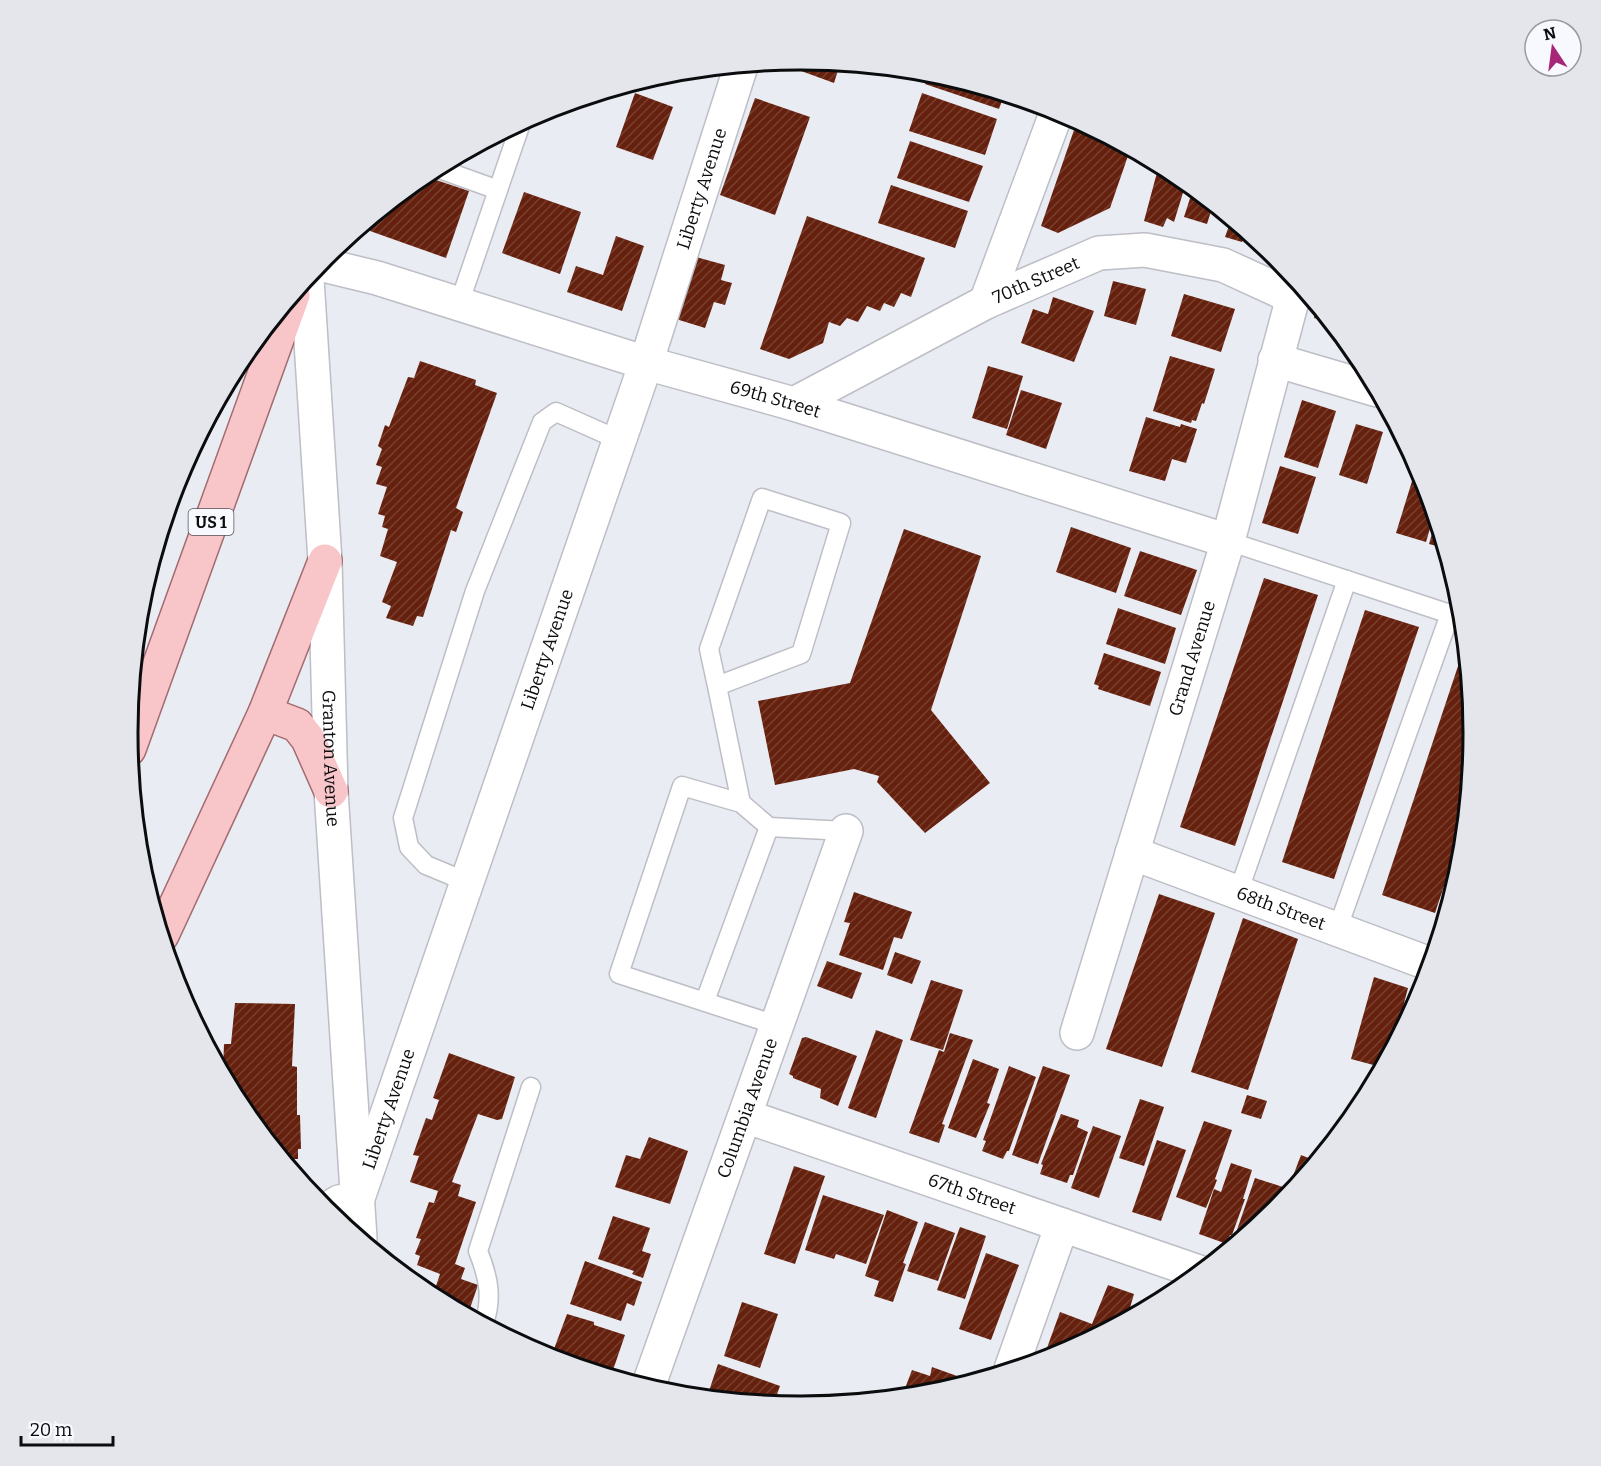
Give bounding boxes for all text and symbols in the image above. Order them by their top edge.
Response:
north arrow [1523,18,1583,78]
text: N [1542,23,1558,45]
street label: Liberty Avenue [672,125,731,252]
street label: 70th Street [989,252,1083,309]
street label: 69th Street [728,376,824,423]
road number: US 1 [188,509,234,535]
street label: Liberty Avenue [516,586,578,713]
street label: Grand Avenue [1164,598,1220,719]
street label: Granton Avenue [317,690,344,827]
street label: 68th Street [1233,882,1329,935]
street label: Columbia Avenue [712,1035,782,1181]
street label: Liberty Avenue [358,1046,420,1172]
street label: 67th Street [925,1169,1019,1219]
scale bar [21,1409,112,1447]
text: 20 m [30,1419,72,1441]

